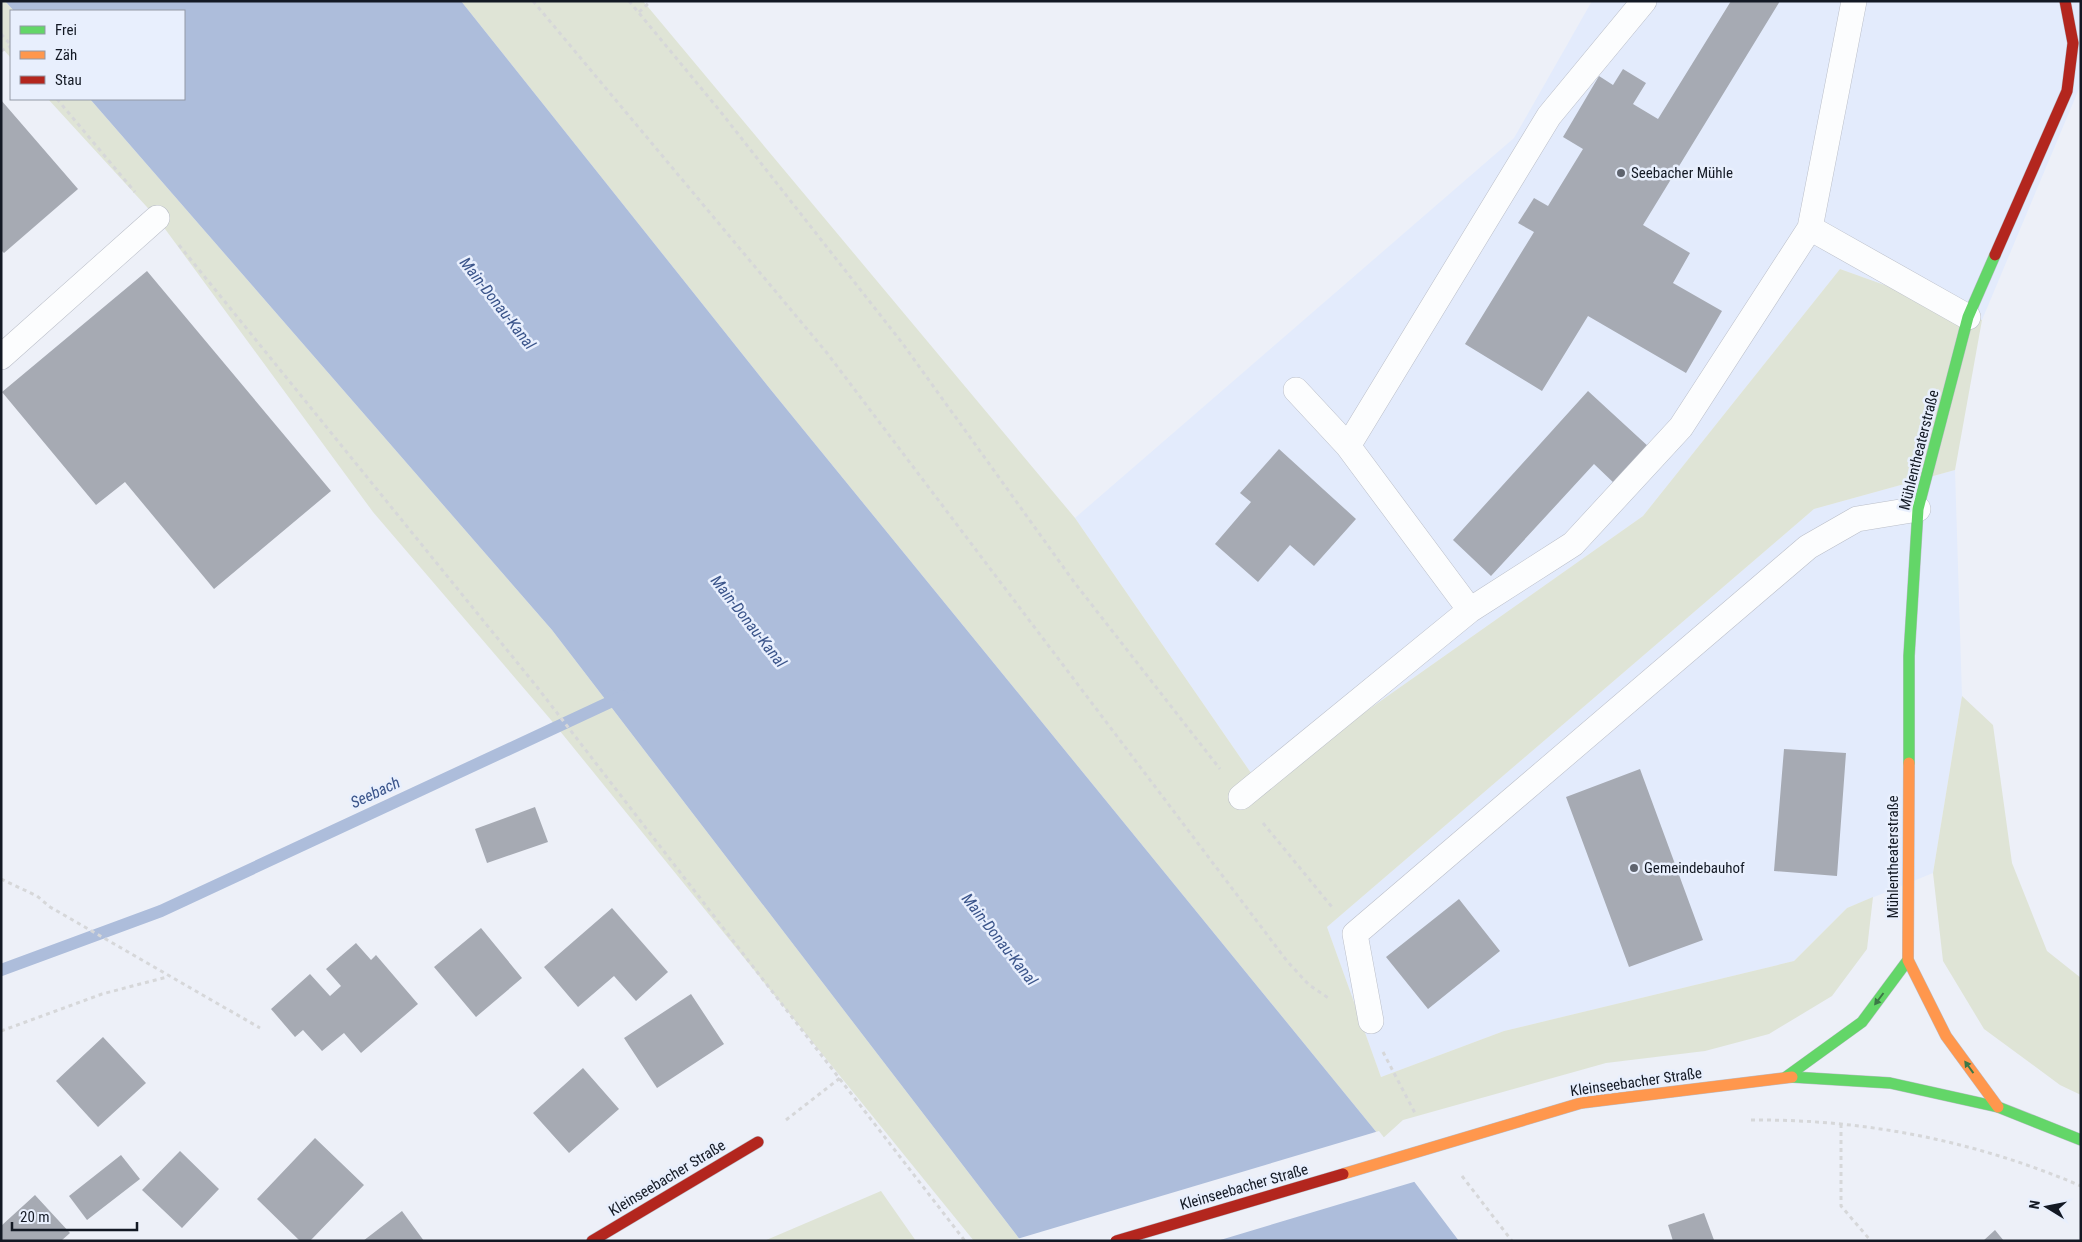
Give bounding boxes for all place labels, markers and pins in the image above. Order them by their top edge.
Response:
place label: Seebacher Mühle [1631,164,1733,182]
marker: Seebacher Mühle [1615,167,1627,179]
place label: Gemeindebauhof [1644,859,1745,877]
marker: Gemeindebauhof [1628,862,1640,874]

